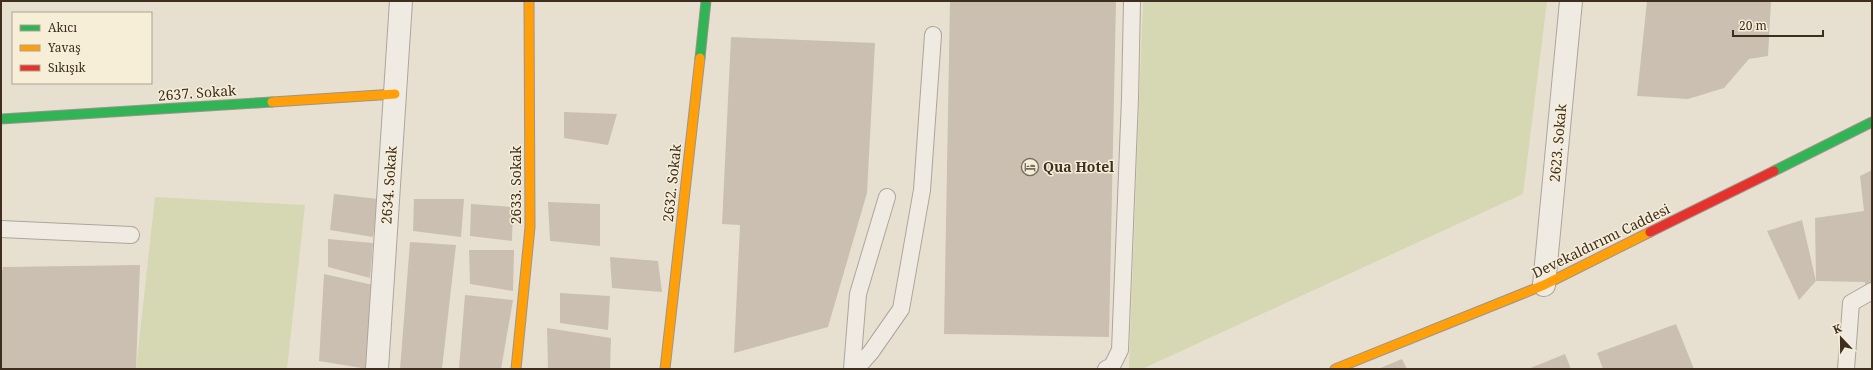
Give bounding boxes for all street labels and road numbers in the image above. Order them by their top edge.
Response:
street label: 2637. Sokak [157,80,238,105]
street label: 2623. Sokak [1545,102,1570,183]
street label: 2632. Sokak [658,142,685,223]
street label: 2634. Sokak [376,144,401,225]
street label: 2633. Sokak [506,145,525,224]
street label: Devekaldırımı Caddesi [1529,199,1673,282]

